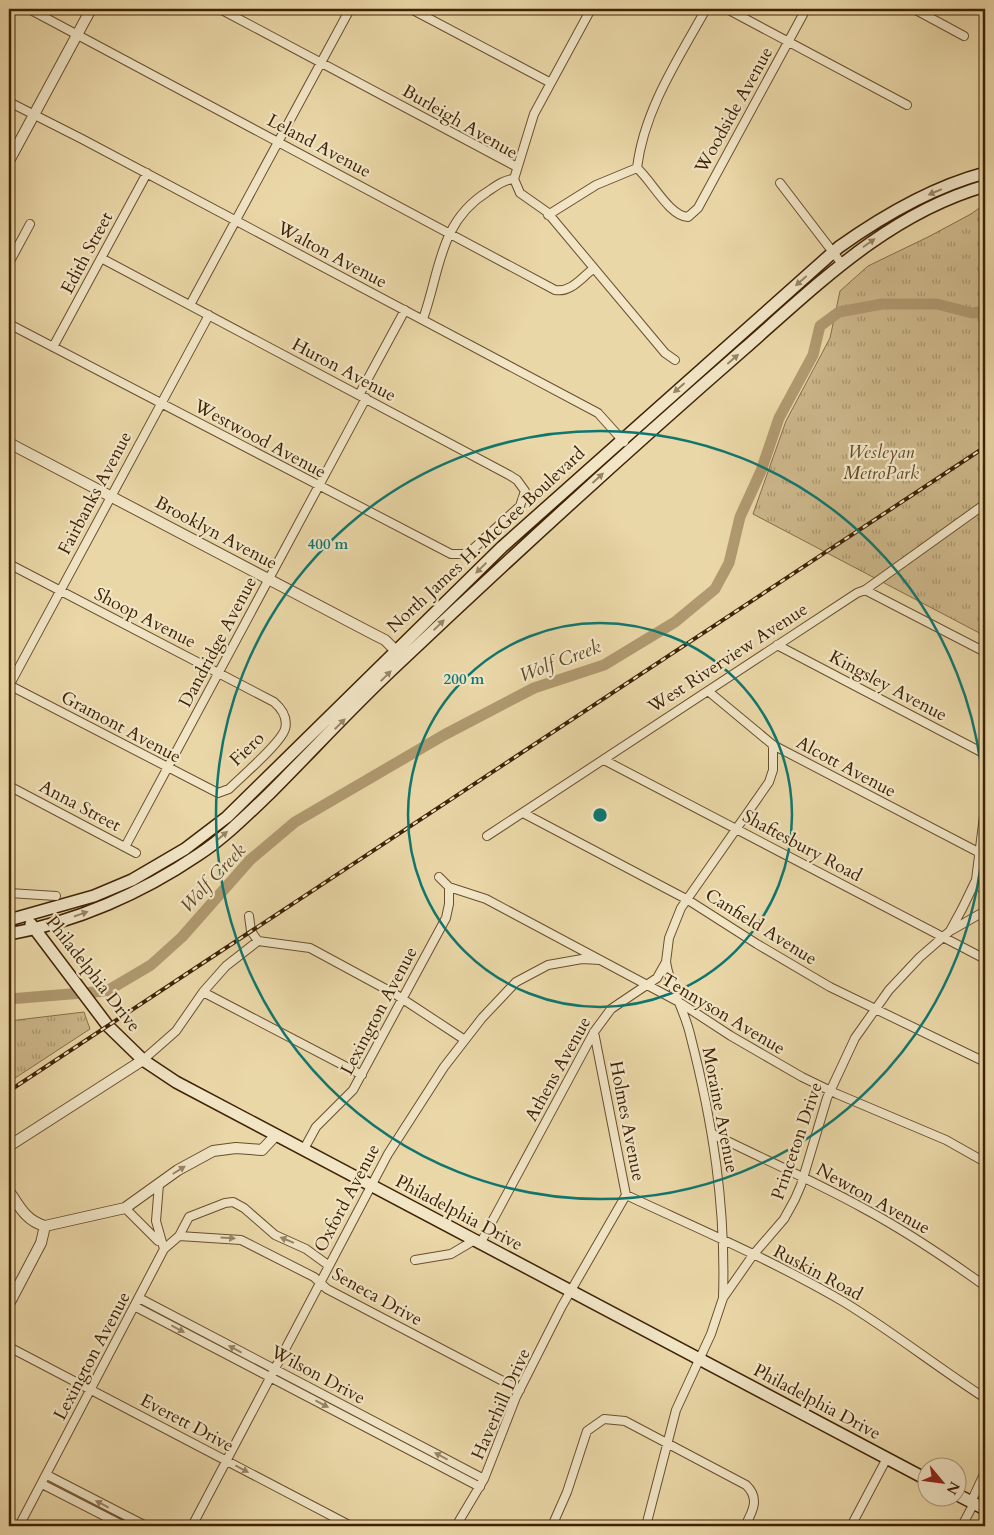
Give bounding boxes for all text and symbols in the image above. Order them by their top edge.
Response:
street label: Woodside Avenue [688,42,779,179]
street label: Burleigh Avenue [398,79,522,165]
street label: Leland Avenue [263,108,375,184]
one-way arrow [928,188,942,196]
street label: Edith Street [55,207,119,298]
street label: Walton Avenue [272,215,391,294]
one-way arrow [863,238,876,248]
one-way arrow [795,275,807,286]
street label: Huron Avenue [288,332,400,408]
one-way arrow [726,354,739,365]
one-way arrow [673,383,686,394]
street label: Westwood Avenue [189,393,331,484]
street label: Fairbanks Avenue [52,427,138,559]
park label: Wesleyan MetroPark [843,440,919,486]
street label: North James H. McGee Boulevard [381,441,591,639]
one-way arrow [591,472,603,484]
street label: Brooklyn Avenue [150,490,282,576]
text: 400 m [308,534,349,554]
one-way arrow [475,562,487,574]
street label: Dandridge Avenue [173,572,263,712]
street label: Shoop Avenue [90,582,200,654]
street label: West Riverview Avenue [642,597,813,720]
one-way arrow [433,619,445,631]
water label: Wolf Creek [515,633,605,688]
street label: Kingsley Avenue [825,644,951,728]
text: 200 m [444,669,485,689]
one-way arrow [380,670,392,682]
street label: Gramont Avenue [57,685,185,769]
one-way arrow [334,718,346,730]
street label: Fiero [224,726,270,772]
street label: Alcott Avenue [792,730,900,804]
street label: Anna Street [35,774,126,838]
street label: Shaftesbury Road [738,804,867,888]
centre of rings [591,806,609,824]
one-way arrow [216,831,228,842]
water label: Wolf Creek [174,837,252,918]
street label: Canfield Avenue [700,883,822,971]
one-way arrow [73,910,88,917]
street label: Philadelphia Drive [40,911,146,1037]
street label: Lexington Avenue [335,942,423,1080]
street label: Tennyson Avenue [656,967,790,1061]
street label: Athens Avenue [519,1012,597,1126]
street label: Moraine Avenue [696,1045,744,1175]
street label: Holmes Avenue [603,1059,651,1183]
street label: Princeton Drive [765,1079,829,1203]
street label: Oxford Avenue [308,1140,386,1256]
street label: Newton Avenue [811,1157,935,1241]
one-way arrow [172,1165,185,1175]
street label: Philadelphia Drive [391,1169,527,1257]
one-way arrow [220,1234,236,1242]
one-way arrow [280,1236,294,1244]
street label: Ruskin Road [769,1239,867,1307]
street label: Seneca Drive [327,1262,427,1332]
street label: Lexington Avenue [48,1287,136,1425]
one-way arrow [170,1325,185,1333]
street label: Wilson Drive [265,1339,370,1410]
one-way arrow [228,1344,242,1353]
street label: Haverhill Drive [465,1344,537,1464]
street label: Philadelphia Drive [749,1358,885,1446]
street label: Everett Drive [136,1388,238,1458]
one-way arrow [314,1400,329,1408]
one-way arrow [434,1452,448,1461]
north arrow [916,1458,966,1508]
one-way arrow [235,1465,249,1473]
text: N [942,1478,964,1498]
one-way arrow [95,1500,110,1508]

